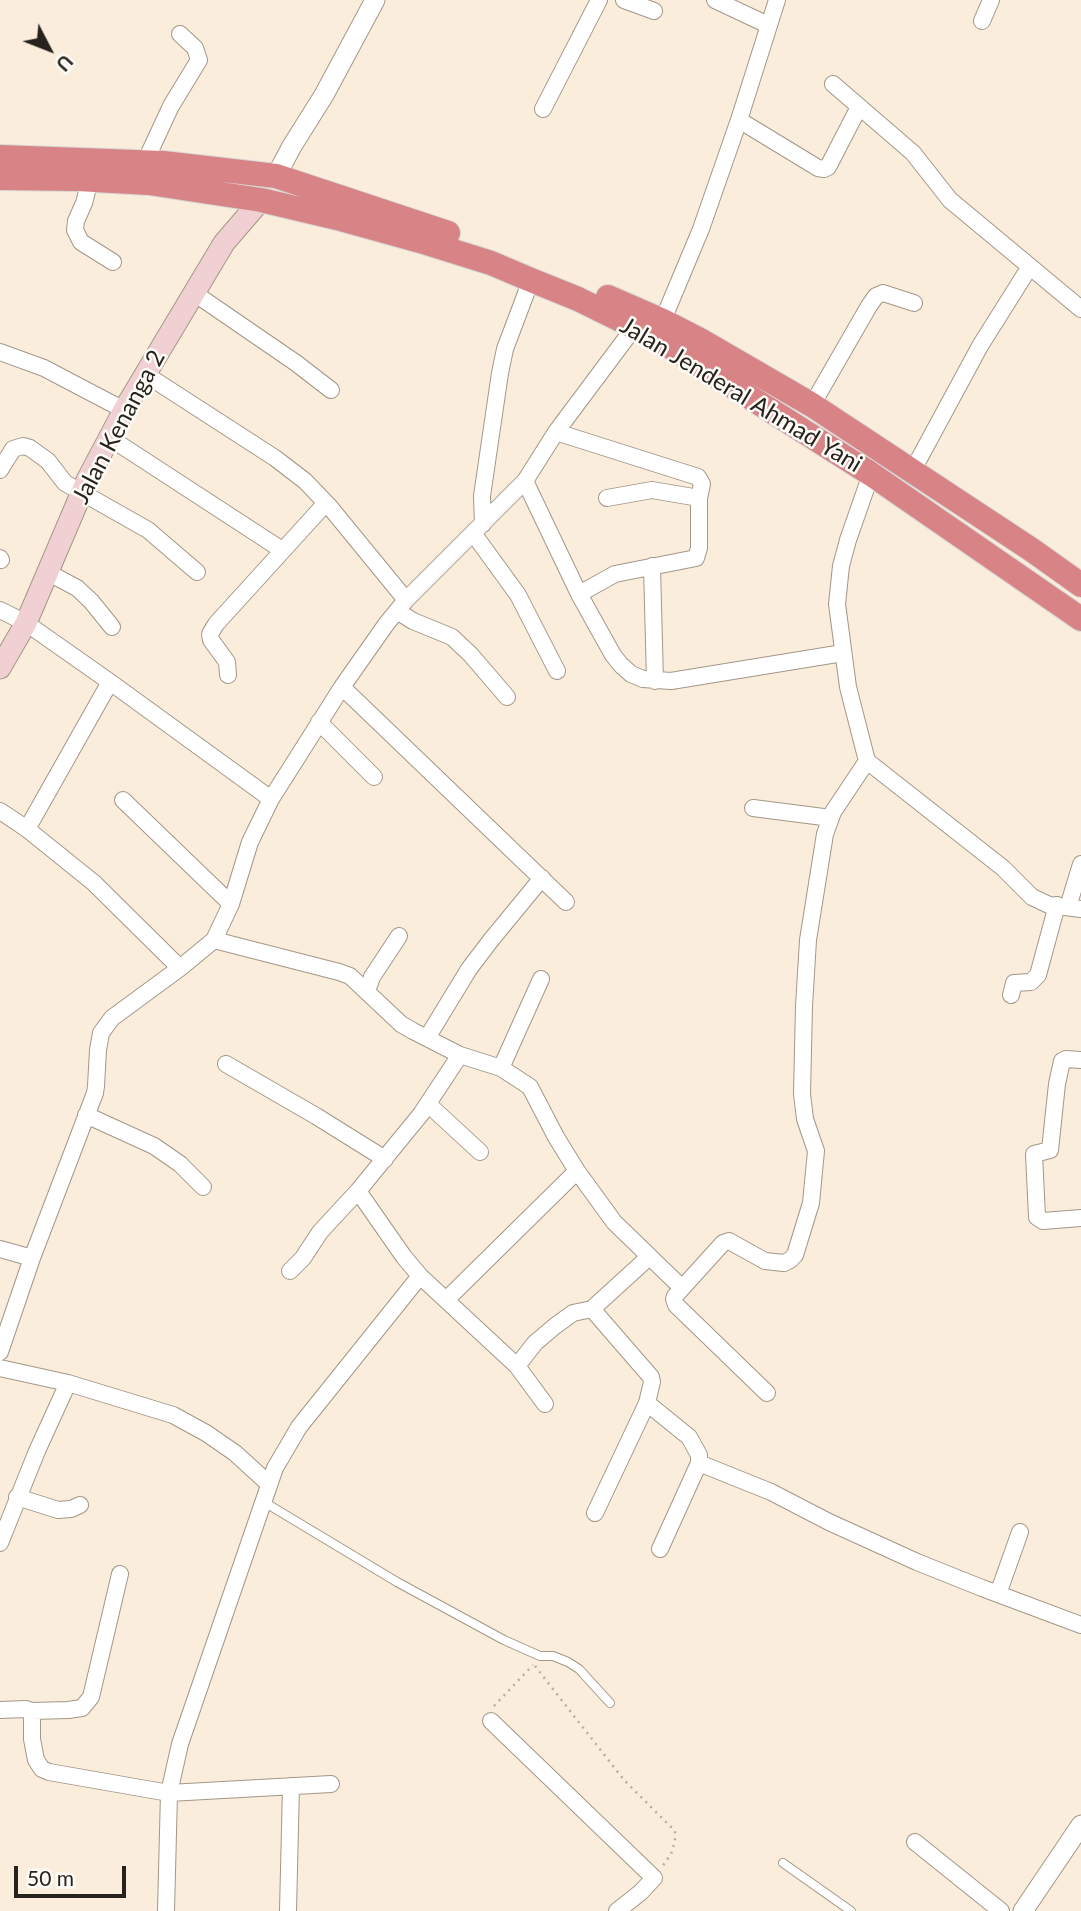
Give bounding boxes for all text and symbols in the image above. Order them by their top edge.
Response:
north arrow [14,14,84,84]
text: U [52,50,78,76]
street label: Jalan Jenderal Ahmad Yani [615,311,867,479]
street label: Jalan Kenanga 2 [66,345,172,509]
scale bar [18,1852,130,1896]
text: 50 m [27,1865,74,1890]

